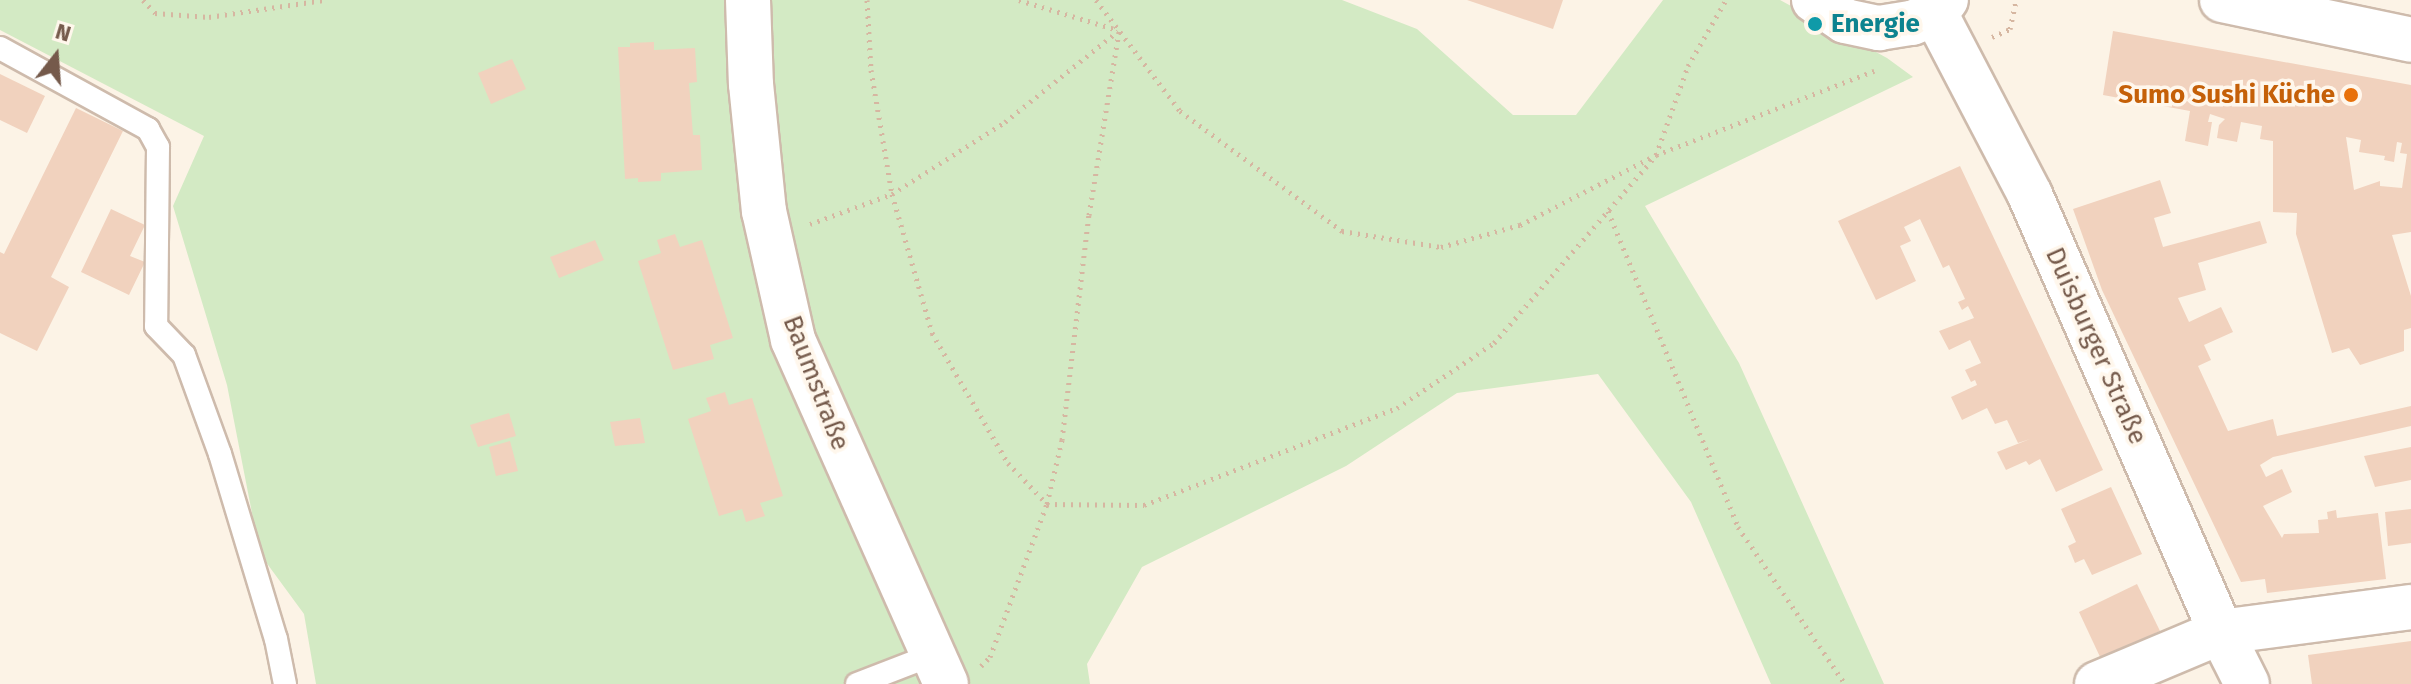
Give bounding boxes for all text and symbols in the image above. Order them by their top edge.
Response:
place label: Energie [1831,8,1920,40]
marker: Energie [1806,15,1824,33]
north arrow [16,16,96,96]
text: N [52,18,74,48]
place label: Sumo Sushi Küche [2118,79,2335,111]
marker: Sumo Sushi Küche [2342,86,2360,104]
street label: Duisburger Straße [2039,243,2153,449]
street label: Baumstraße [776,311,856,455]

